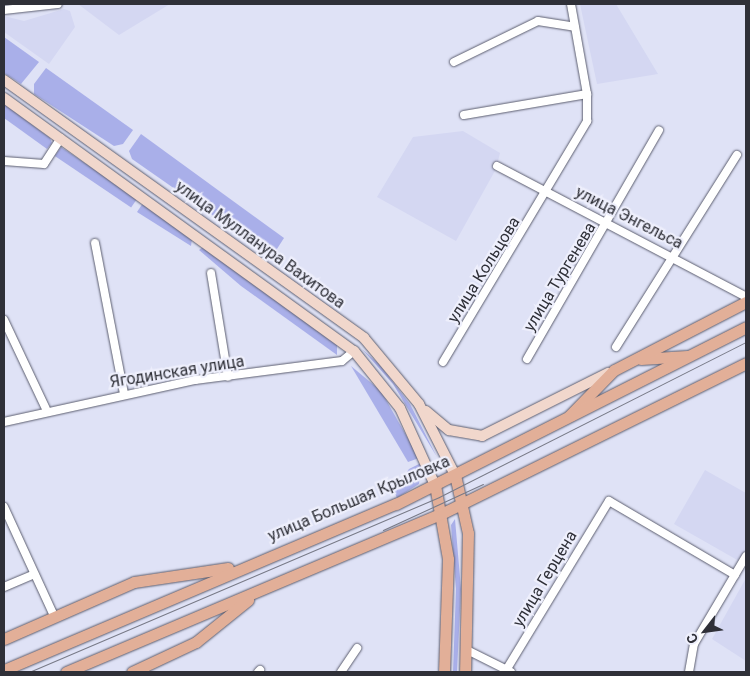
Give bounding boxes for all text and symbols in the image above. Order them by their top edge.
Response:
street label: улица Мулланура Вахитова [171,177,349,313]
street label: улица Энгельса [572,183,686,253]
street label: улица Кольцова [444,213,524,327]
street label: улица Тургенева [520,219,600,335]
street label: Ягодинская улица [108,352,246,392]
street label: улица Большая Крыловка [265,452,453,546]
street label: улица Герцена [509,527,581,631]
north arrow [680,606,730,656]
text: С [683,631,701,646]

